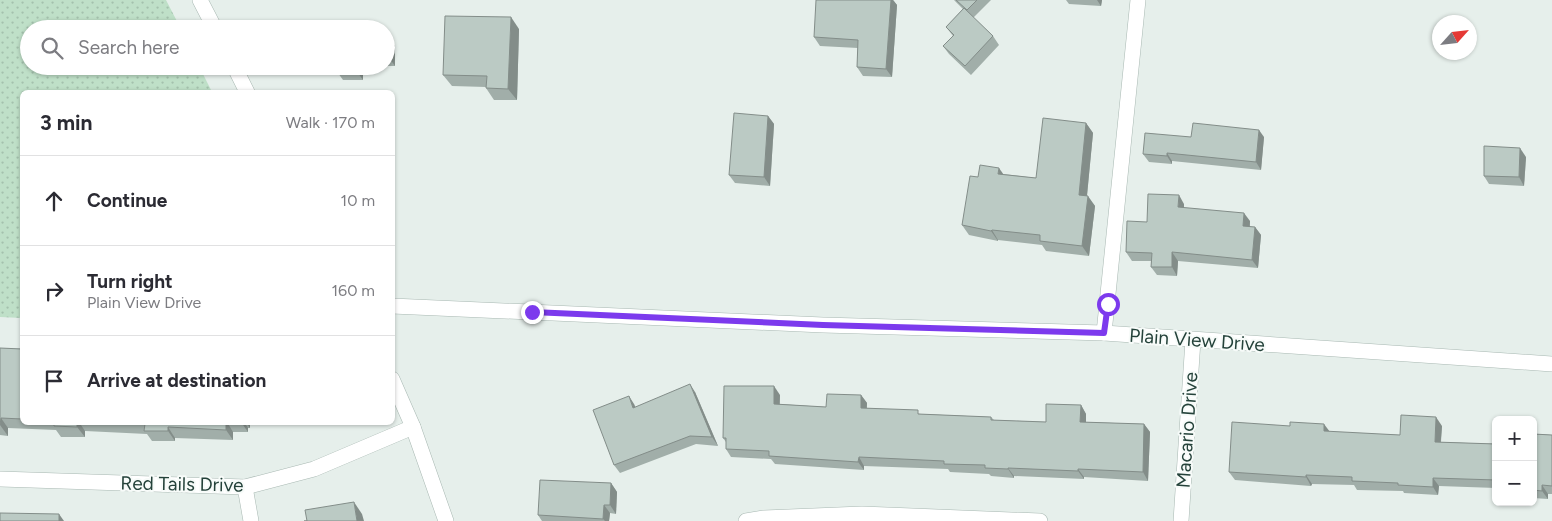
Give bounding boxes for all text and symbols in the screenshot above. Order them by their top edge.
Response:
north arrow [1432,15,1477,60]
search box [20,20,395,75]
icon: search [38,34,66,62]
text: Search here [78,36,180,59]
text: 3 min [40,110,92,135]
text: Walk · 170 m [286,113,375,132]
icon: ahead [40,187,68,215]
text: Continue [87,189,167,212]
text: 10 m [341,191,375,210]
text: Turn right [87,270,173,293]
icon: right [40,277,68,305]
text: 160 m [332,281,375,300]
text: Plain View Drive [87,293,201,312]
route start [1097,293,1120,316]
route end [521,301,544,324]
street label: Plain View Drive [1128,324,1266,356]
icon: arrive [40,367,68,395]
text: Arrive at destination [87,369,266,392]
street label: Macario Drive [1171,371,1203,489]
map controls [1492,416,1537,506]
button: + [1492,416,1537,461]
button: − [1492,461,1537,506]
street label: Red Tails Drive [120,471,244,497]

